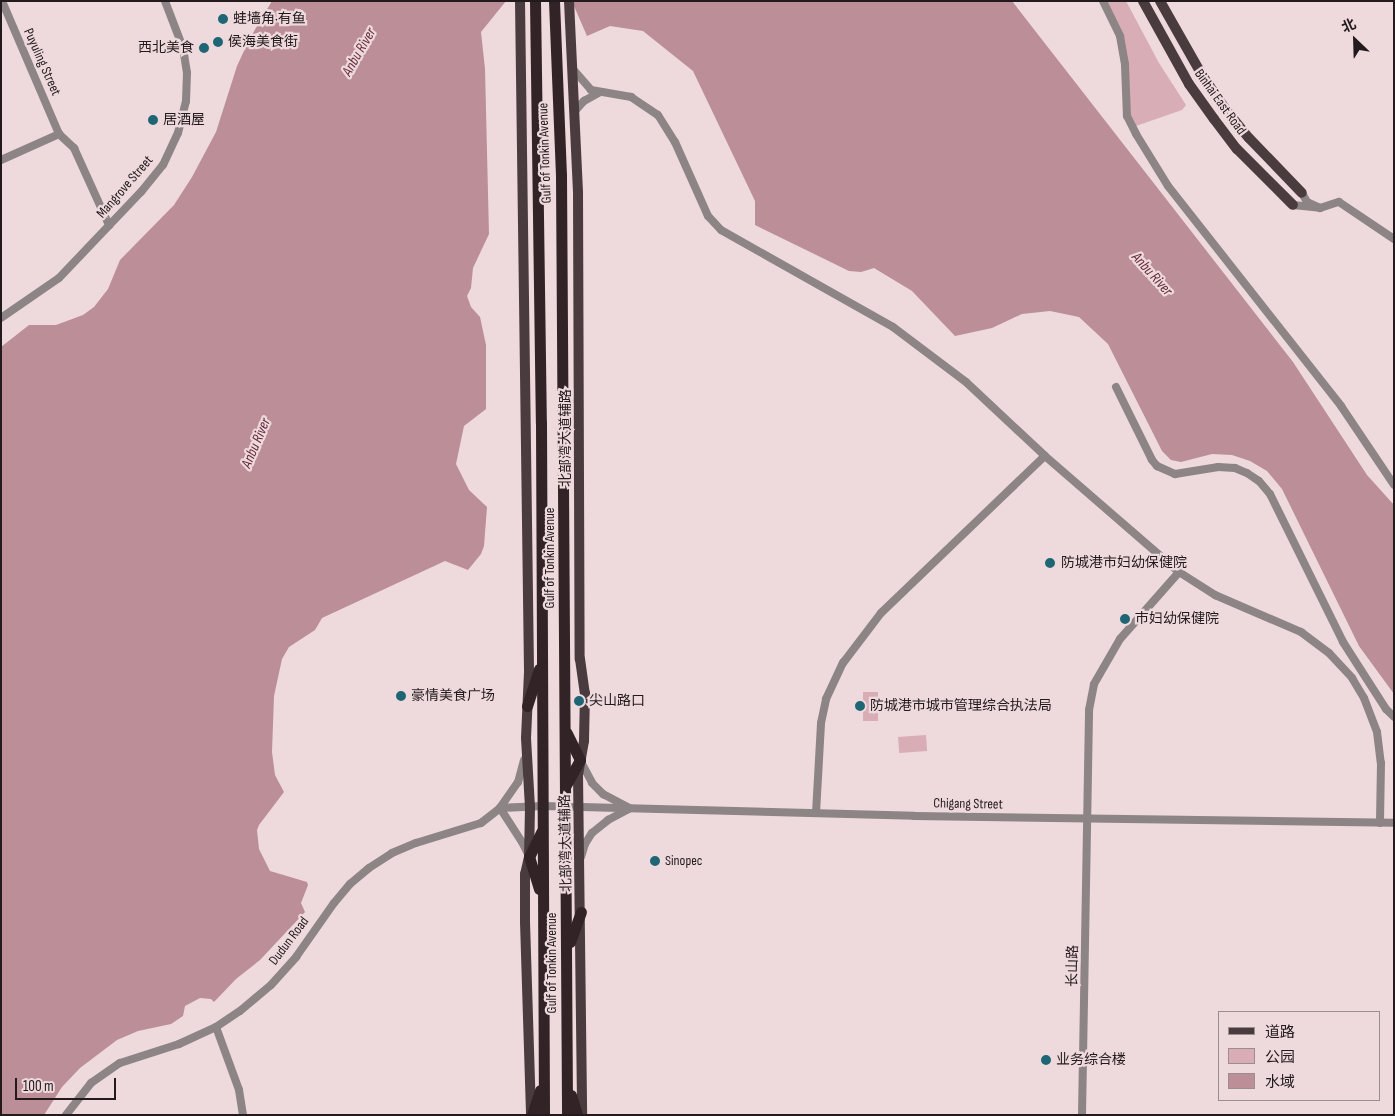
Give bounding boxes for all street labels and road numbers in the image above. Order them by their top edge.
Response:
street label: Puyuling Street [20,26,64,98]
street label: Binhai East Road [1191,66,1249,138]
street label: Gulf of Tonkin Avenue [535,102,555,204]
street label: Mangrove Street [93,152,157,222]
street label: 北部湾大道辅路 [558,389,574,487]
street label: Gulf of Tonkin Avenue [542,508,558,608]
street label: 北部湾大道辅路 [557,794,575,892]
street label: Chigang Street [933,795,1003,813]
street label: Gulf of Tonkin Avenue [544,913,560,1013]
street label: Dudun Road [265,914,313,968]
street label: 长山路 [1064,945,1082,987]

